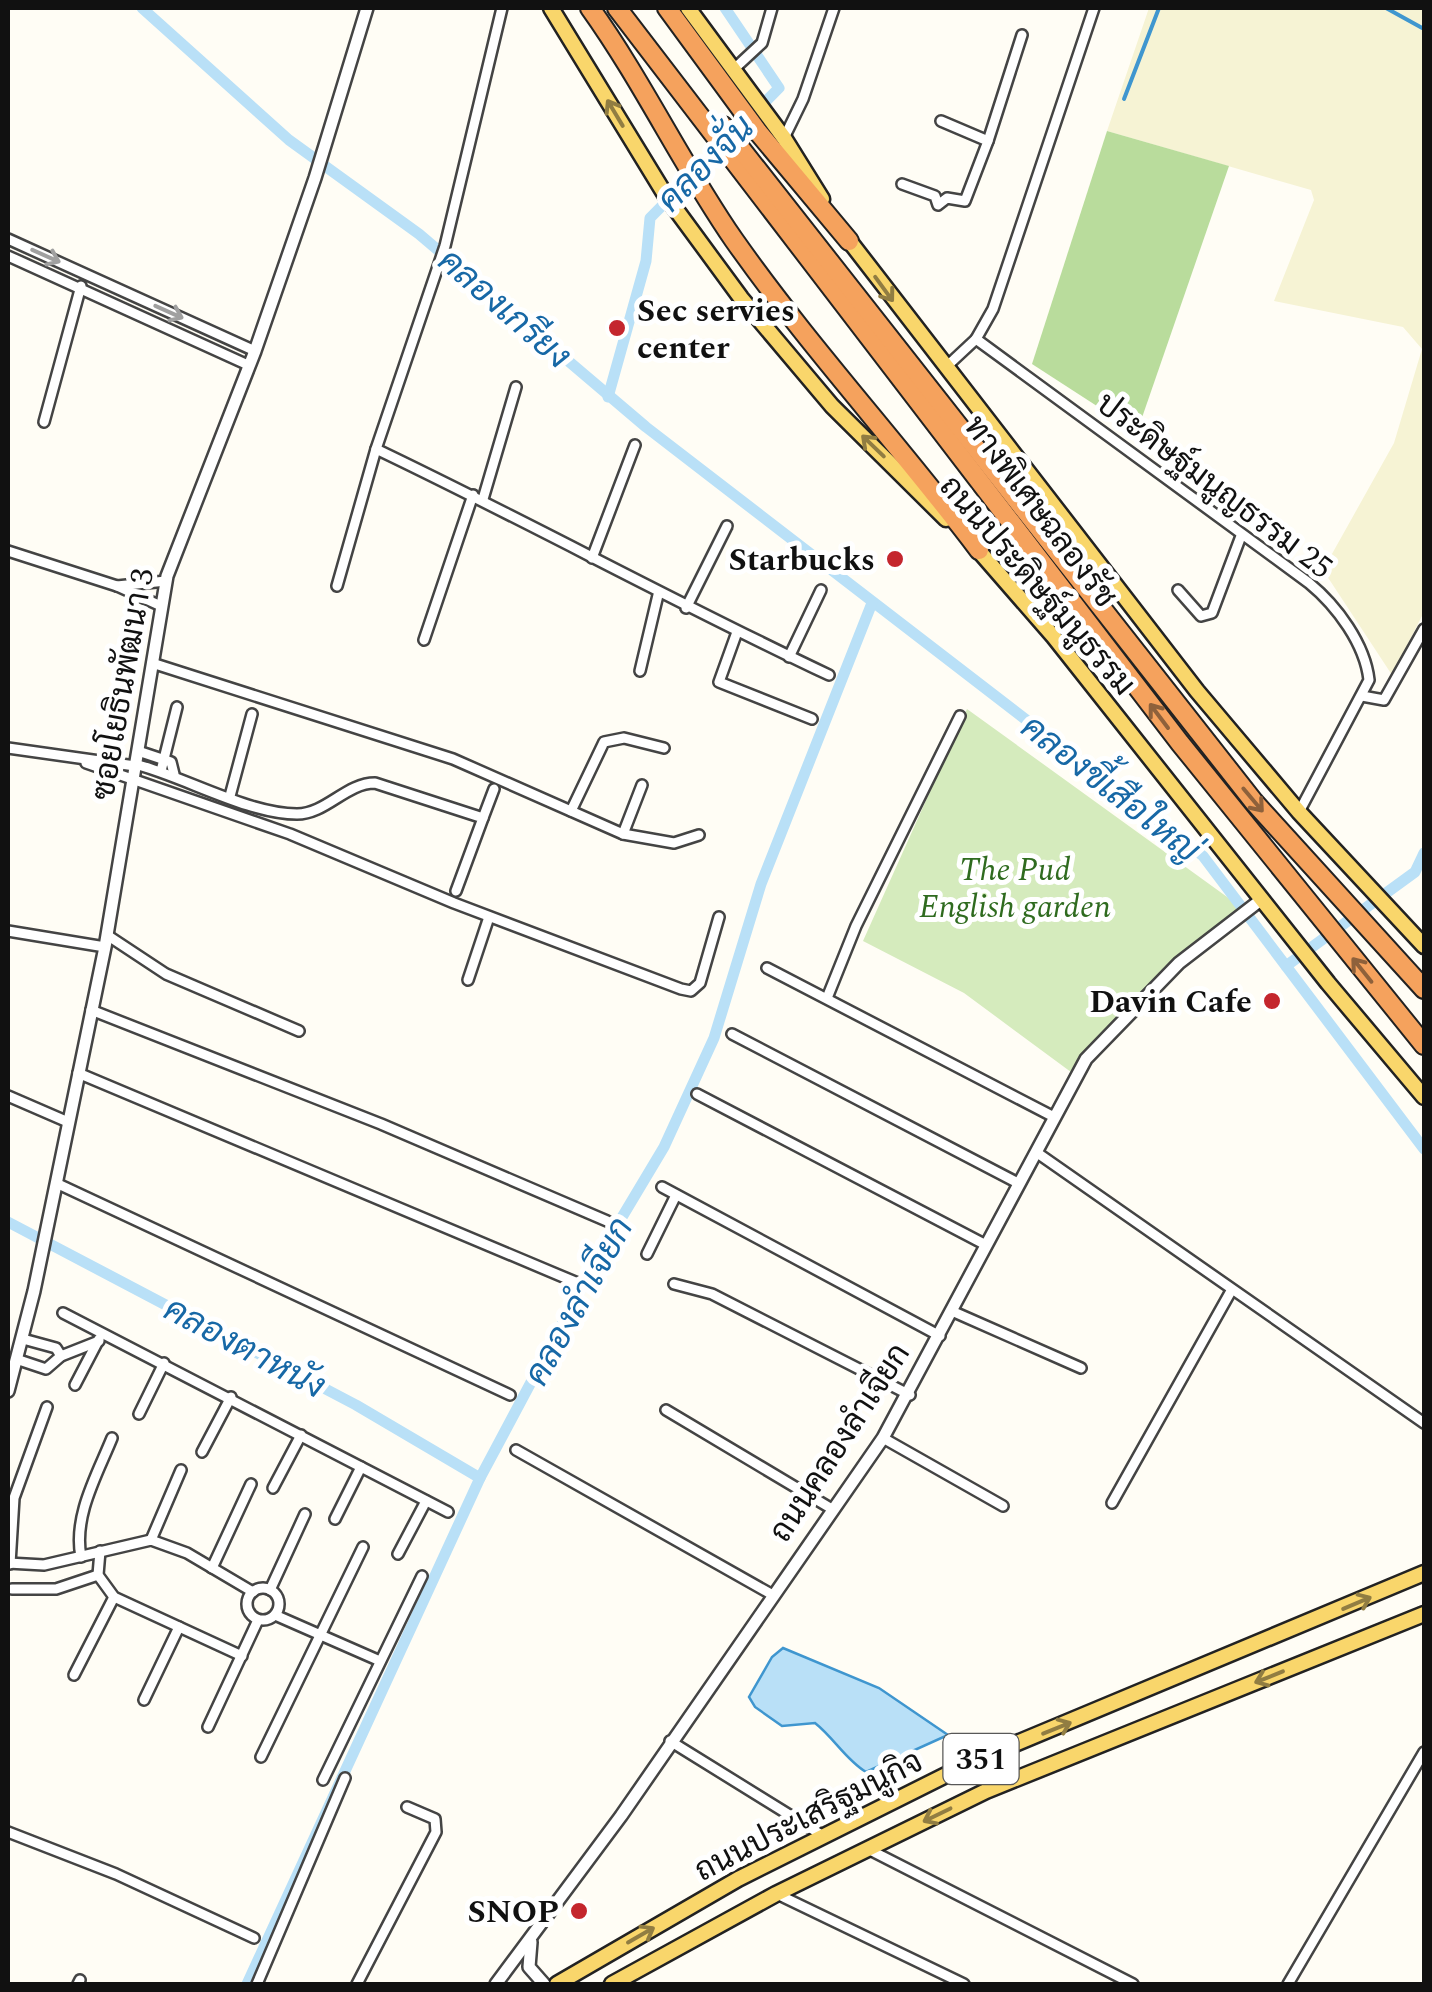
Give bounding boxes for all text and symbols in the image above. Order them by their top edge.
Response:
one-way arrow [605,99,625,128]
water label: คลองจั่น [642,100,767,225]
water label: คลองเกรียง [426,236,582,382]
one-way arrow [30,248,61,266]
one-way arrow [873,275,894,302]
place label: Sec servies center [637,287,795,373]
one-way arrow [154,304,184,323]
marker: Sec servies center [606,317,628,339]
street label: ประดิษฐ์มนูญธรรม 25 [1085,381,1343,592]
street label: ทางพิเศษฉลองรัช [951,405,1129,618]
one-way arrow [862,434,886,458]
street label: ถนนประดิษฐ์มนูธรรม [927,465,1147,707]
place label: Starbucks [729,536,875,585]
marker: Starbucks [884,548,906,570]
street label: ซอยโยธินพัฒนา 3 [79,565,168,804]
water label: คลองขี้เสือใหญ่ [1009,696,1218,878]
one-way arrow [1149,703,1170,730]
one-way arrow [1241,787,1264,812]
park label: The Pud English garden [919,846,1111,932]
one-way arrow [1352,957,1373,984]
place label: Davin Cafe [1089,978,1252,1027]
marker: Davin Cafe [1261,990,1283,1012]
water label: คลองลำเจียก [511,1208,647,1396]
water label: คลองตาหนัง [154,1283,335,1413]
street label: ถนนคลองลำเจียก [757,1333,923,1552]
one-way arrow [1341,1592,1372,1610]
one-way arrow [1255,1670,1285,1688]
one-way arrow [1041,1718,1072,1736]
road number: 351 [944,1734,1018,1784]
street label: ถนนประเสริฐมนูกิจ [686,1738,931,1895]
one-way arrow [922,1806,952,1825]
place label: SNOP [467,1888,559,1937]
marker: SNOP [568,1900,590,1922]
one-way arrow [626,1925,655,1945]

